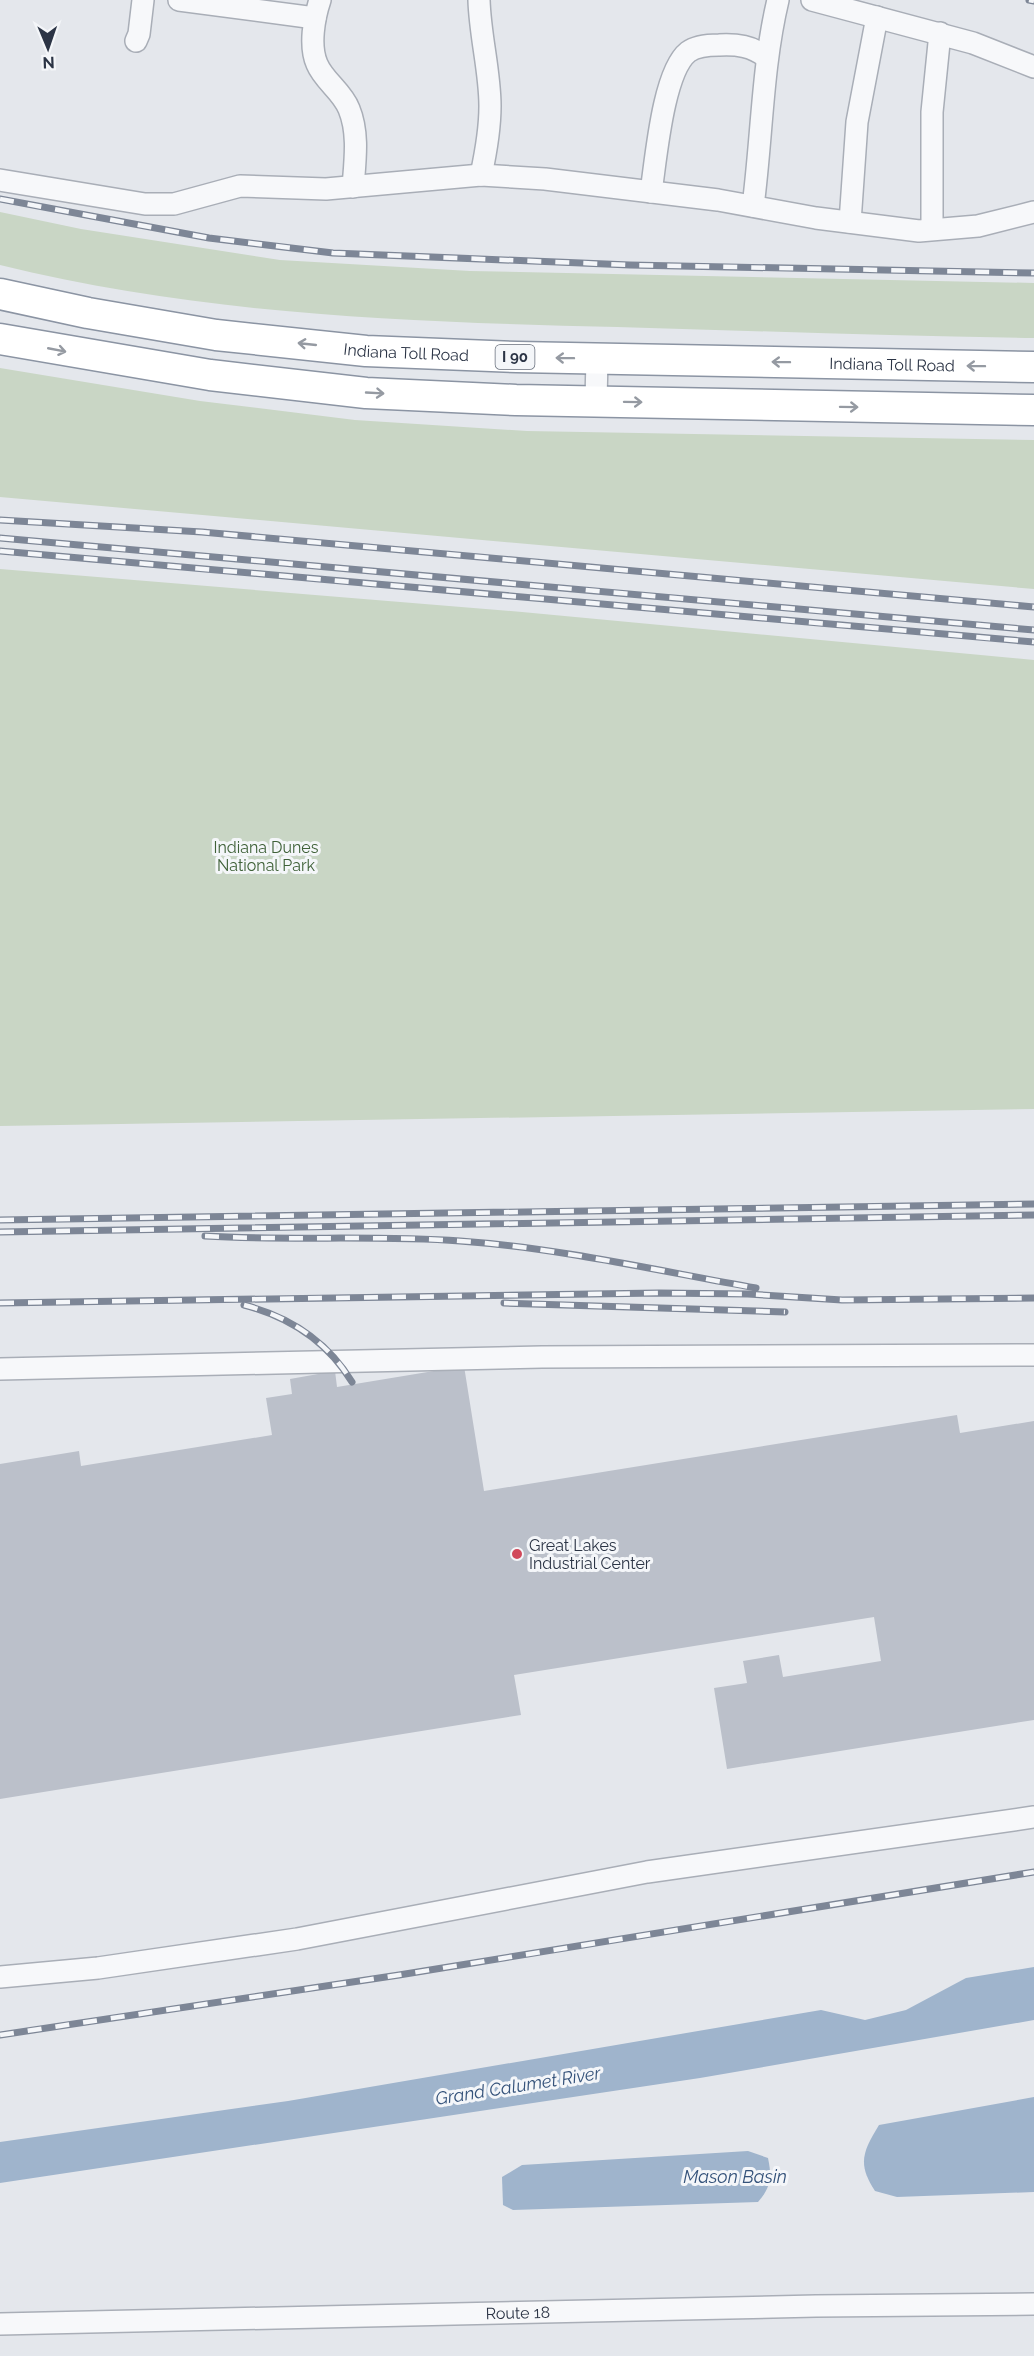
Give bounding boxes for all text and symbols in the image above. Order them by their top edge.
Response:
north arrow [18,18,78,78]
text: N [42,53,55,72]
one-way arrow [298,339,318,350]
street label: Indiana Toll Road [343,340,469,365]
one-way arrow [47,345,67,356]
road number: I 90 [496,345,534,369]
one-way arrow [555,352,575,364]
street label: Indiana Toll Road [829,354,955,375]
one-way arrow [771,356,791,368]
one-way arrow [966,360,986,372]
one-way arrow [365,388,385,399]
one-way arrow [623,396,643,408]
one-way arrow [839,401,859,412]
park label: Indiana Dunes National Park [214,838,319,875]
place label: Great Lakes Industrial Center [529,1536,651,1573]
marker: Great Lakes Industrial Center [510,1547,524,1561]
water label: Grand Calumet River [434,2062,603,2109]
water label: Mason Basin [683,2166,787,2187]
street label: Route 18 [486,2303,550,2323]

